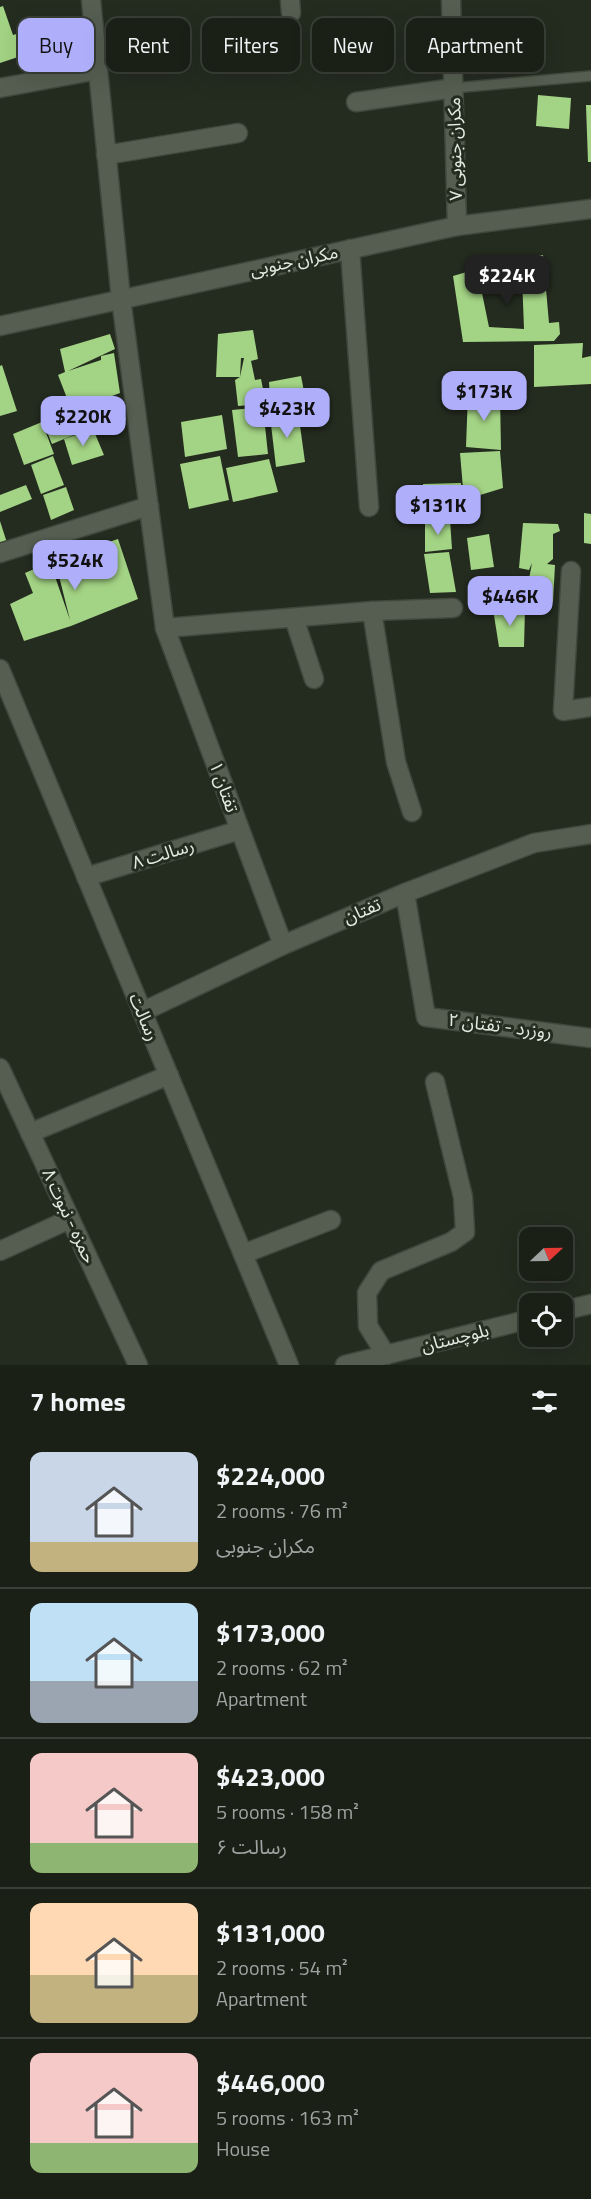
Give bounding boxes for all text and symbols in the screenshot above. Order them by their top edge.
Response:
chip: Buy [18,18,94,72]
chip: Rent [106,18,190,72]
chip: Filters [202,18,300,72]
chip: New [312,18,394,72]
chip: Apartment [406,18,544,72]
street label: مکران جنوبی ۷ [440,97,469,201]
street label: مکران جنوبی [247,238,340,283]
pin: $224K [465,255,549,306]
text: $224K [479,259,535,290]
pin: $173K [442,371,526,422]
text: $173K [456,375,512,406]
pin: $423K [245,388,329,439]
text: $423K [259,392,315,423]
pin: $220K [41,396,125,447]
text: $220K [55,400,111,431]
pin: $131K [396,485,480,536]
text: $131K [410,489,466,520]
pin: $524K [33,540,117,591]
text: $524K [47,544,103,575]
pin: $446K [468,576,552,627]
text: $446K [482,580,538,611]
street label: تفتان ۱ [203,757,246,816]
street label: رسالت ۸ [128,831,197,876]
street label: تفتان [339,891,385,931]
street label: رسالت [122,989,167,1045]
street label: روزرد - تفتان ۲ [447,1006,554,1045]
street label: حمزه - نبوت ۸ [36,1164,103,1268]
north arrow [519,1227,573,1281]
map controls [519,1227,573,1347]
button: locate [519,1293,573,1347]
street label: بلوچستان [418,1316,492,1359]
text: 7 homes [30,1382,126,1421]
icon: filters [528,1385,561,1418]
text: $224,000 [216,1456,325,1495]
icon: home [78,1476,150,1548]
text: 2 rooms · 76 m² [216,1495,348,1526]
text: مکران جنوبی [216,1530,315,1561]
text: $173,000 [216,1613,325,1652]
icon: home [78,1627,150,1699]
text: 2 rooms · 62 m² [216,1652,348,1683]
text: Apartment [216,1683,307,1714]
text: $423,000 [216,1757,325,1796]
icon: home [78,1777,150,1849]
text: 5 rooms · 158 m² [216,1796,359,1827]
text: رسالت ۶ [216,1831,287,1862]
text: $131,000 [216,1913,325,1952]
icon: home [78,1927,150,1999]
text: 2 rooms · 54 m² [216,1952,348,1983]
text: Apartment [216,1983,307,2014]
text: $446,000 [216,2063,325,2102]
icon: home [78,2077,150,2149]
text: 5 rooms · 163 m² [216,2102,359,2133]
text: House [216,2133,270,2164]

